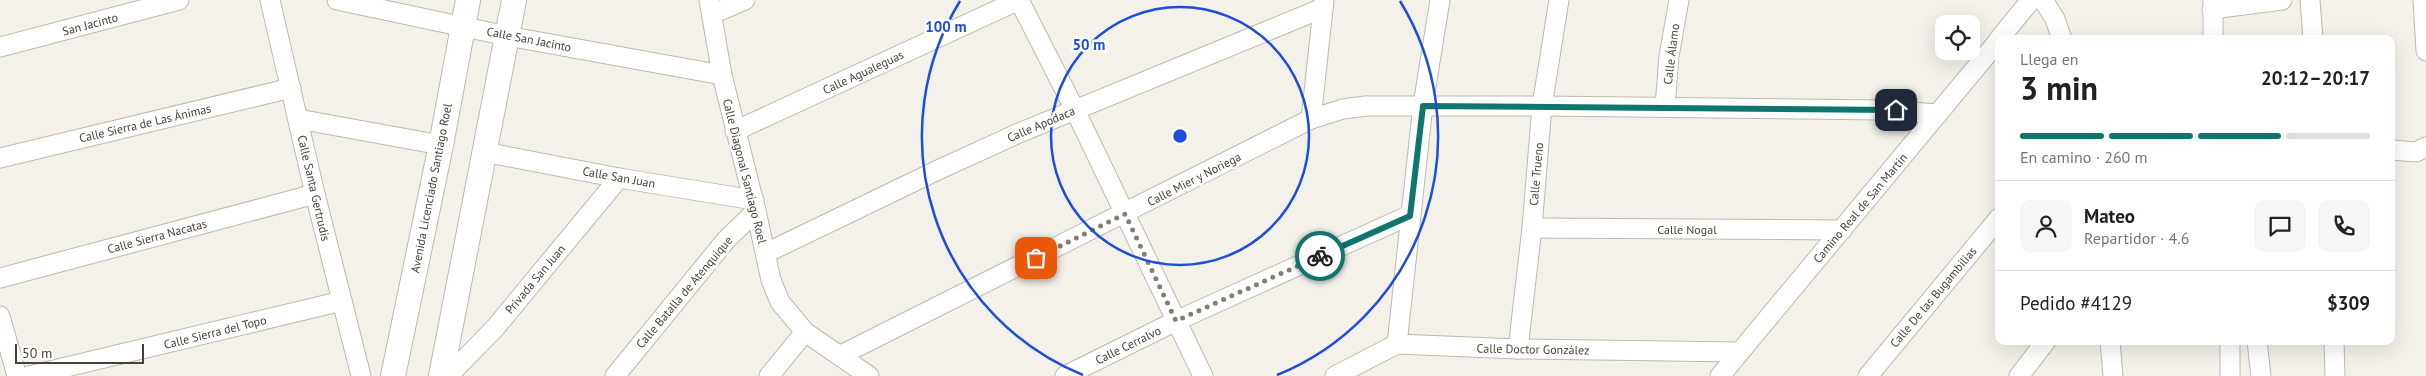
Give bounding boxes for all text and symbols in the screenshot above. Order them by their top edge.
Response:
street label: San Jacinto [60,9,120,39]
map controls [1935,15,1980,60]
button: locate [1935,15,1980,60]
text: 100 m [925,17,967,36]
street label: Calle San Jacinto [485,23,573,55]
street label: Calle Álamo [1660,23,1682,85]
text: 50 m [1073,35,1105,54]
street label: Calle Agualeguas [820,47,906,97]
text: Llega en [2020,49,2079,69]
text: 20:12–20:17 [2261,66,2370,90]
text: 3 min [2020,67,2098,109]
pin [1875,89,1917,131]
icon: home [1882,96,1910,124]
street label: Calle Diagonal Santiago Roel [720,97,770,245]
street label: Calle Sierra de Las Ánimas [78,101,212,145]
street label: Avenida Licenciado Santiago Roel [407,101,455,274]
street label: Calle Apodaca [1005,103,1077,145]
centre of rings [1171,127,1189,145]
street label: Calle Santa Gertrudis [295,134,333,242]
street label: Calle Trueno [1526,142,1546,206]
text: En camino · 260 m [2020,147,2148,167]
street label: Calle Mier y Noriega [1145,149,1243,209]
street label: Camino Real de San Martin [1810,150,1910,266]
street label: Calle San Juan [582,163,656,191]
button: person [2020,200,2072,252]
button: chat [2254,200,2306,252]
button: phone [2318,200,2370,252]
text: Mateo [2084,204,2135,228]
street label: Calle Sierra Nacatas [106,216,208,256]
street label: Calle Nogal [1657,222,1717,237]
text: Repartidor · 4.6 [2084,228,2189,248]
courier [1295,231,1345,281]
street label: Calle Batalla de Atenquique [633,233,735,351]
pin [1015,237,1057,279]
street label: Privada San Juan [502,241,568,317]
icon: bike [1306,242,1334,270]
icon: bag [1022,244,1050,272]
street label: Calle De las Bugambilias [1886,244,1980,350]
text: Pedido #4129 [2020,291,2132,315]
text: $309 [2327,291,2370,315]
street label: Calle Sierra del Topo [162,312,268,352]
street label: Calle Cerralvo [1093,323,1163,367]
scale bar [15,341,144,364]
street label: Calle Doctor González [1477,341,1589,357]
text: 50 m [22,344,52,362]

